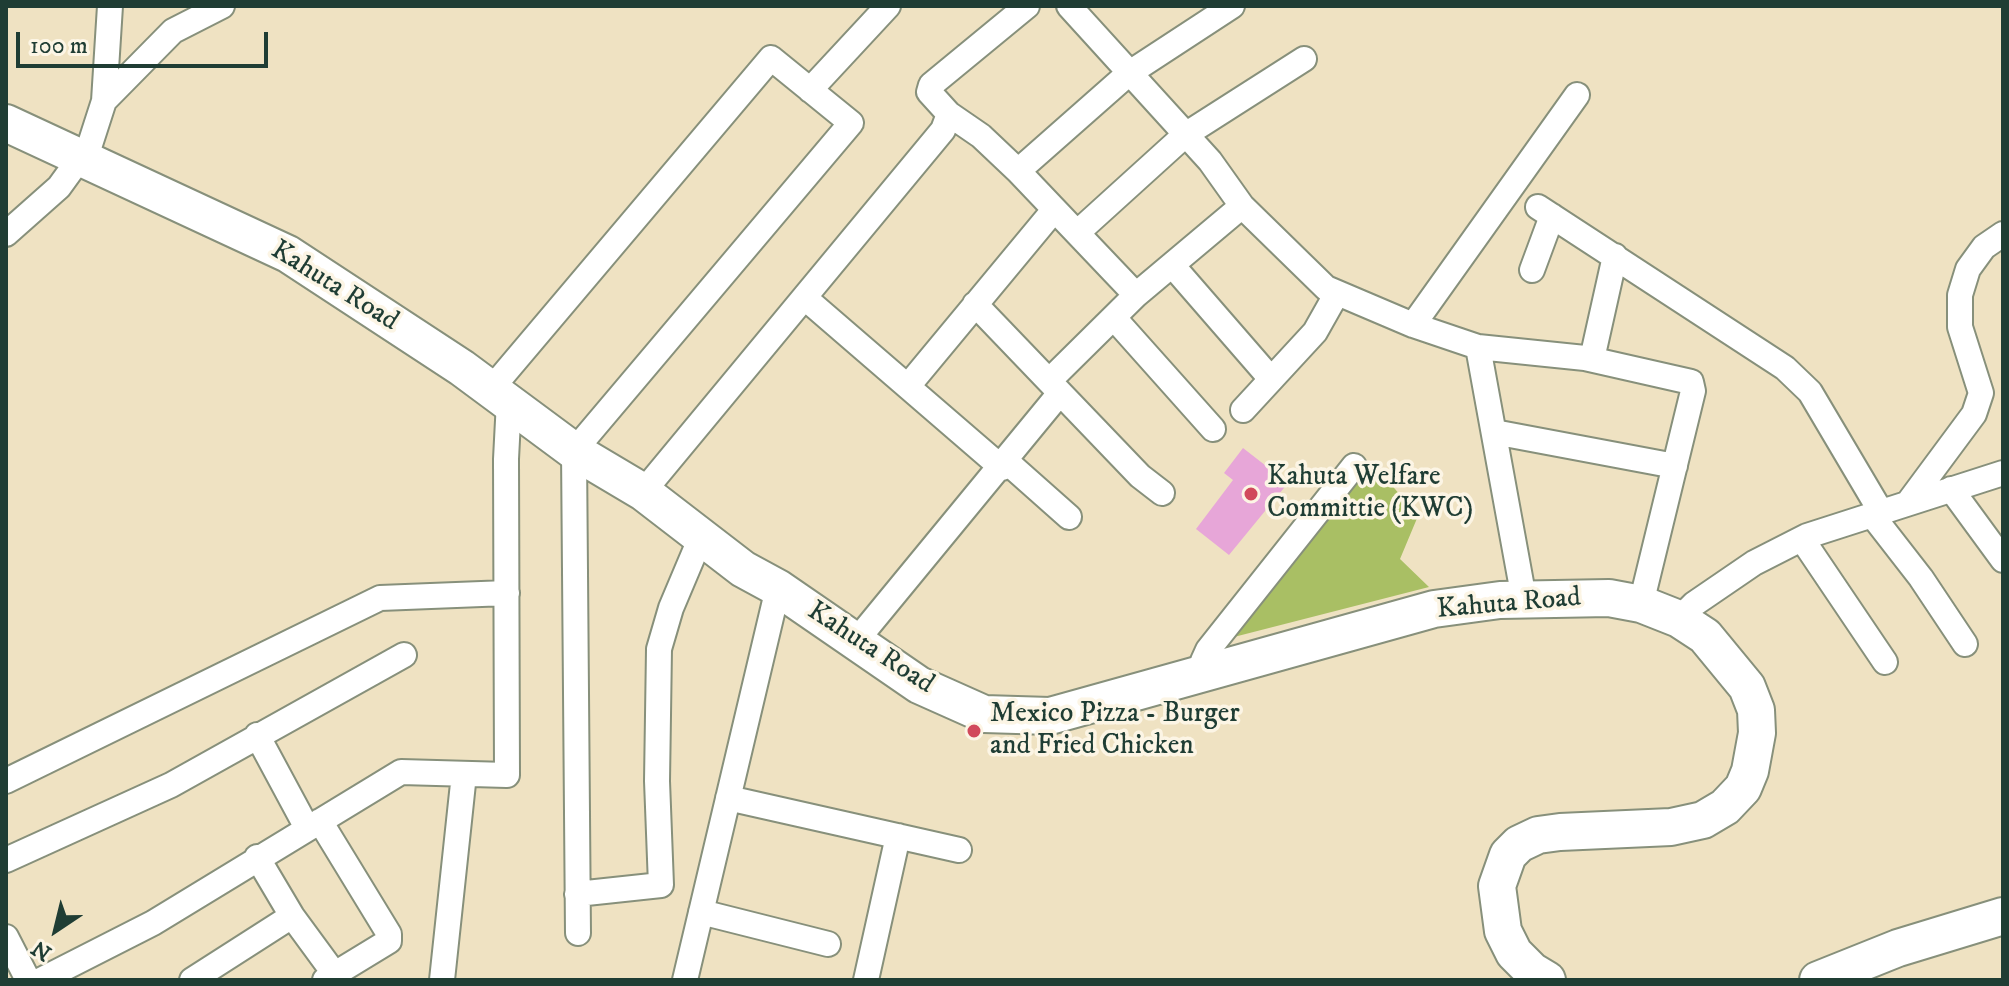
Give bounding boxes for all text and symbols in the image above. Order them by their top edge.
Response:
scale bar [20,16,272,66]
text: 100 m [30,31,88,61]
street label: Kahuta Road [264,234,404,340]
place label: Kahuta Welfare Committie (KWC) [1267,461,1473,527]
marker: Kahuta Welfare Committie (KWC) [1242,485,1260,503]
street label: Kahuta Road [1436,582,1582,628]
street label: Kahuta Road [800,596,940,702]
place label: Mexico Pizza - Burger and Fried Chicken [990,698,1240,764]
marker: Mexico Pizza - Burger and Fried Chicken [965,722,983,740]
north arrow [16,890,96,970]
text: N [27,934,57,966]

